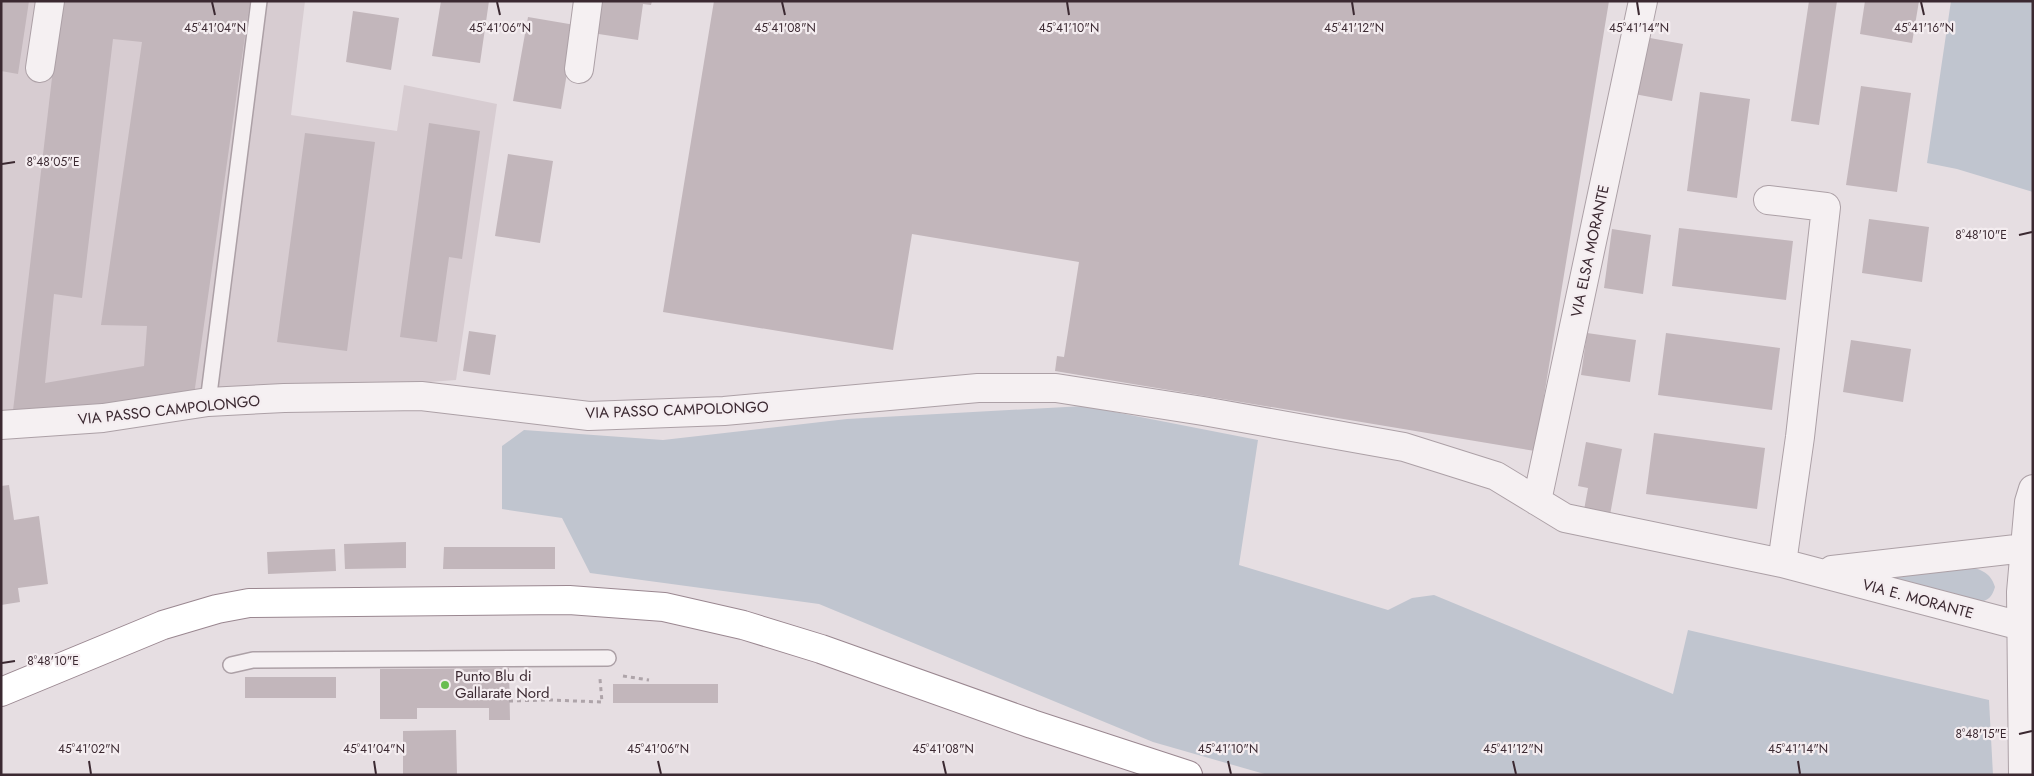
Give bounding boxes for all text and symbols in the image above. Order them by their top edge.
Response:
text: 45°41'04"N [184,19,246,37]
text: 45°41'06"N [469,19,531,37]
text: 45°41'08"N [754,19,816,37]
text: 45°41'10"N [1039,19,1099,37]
text: 45°41'12"N [1324,19,1384,37]
text: 45°41'14"N [1609,19,1669,37]
text: 45°41'16"N [1894,19,1954,37]
text: 8°48'05"E [26,153,80,171]
street label: VIA ELSA MORANTE [1565,183,1615,319]
text: 8°48'10"E [1955,226,2007,244]
street label: VIA PASSO CAMPOLONGO [77,389,261,431]
street label: VIA PASSO CAMPOLONGO [585,396,769,424]
street label: VIA E. MORANTE [1860,574,1976,624]
text: 8°48'10"E [27,652,79,670]
place label: Punto Blu di Gallarate Nord [455,665,550,704]
marker: Punto Blu di Gallarate Nord [439,679,451,691]
text: 8°48'15"E [1955,725,2007,743]
text: 45°41'02"N [58,740,120,758]
text: 45°41'04"N [343,740,405,758]
text: 45°41'06"N [627,740,689,758]
text: 45°41'08"N [912,740,974,758]
text: 45°41'10"N [1198,740,1258,758]
text: 45°41'12"N [1483,740,1543,758]
text: 45°41'14"N [1768,740,1828,758]

